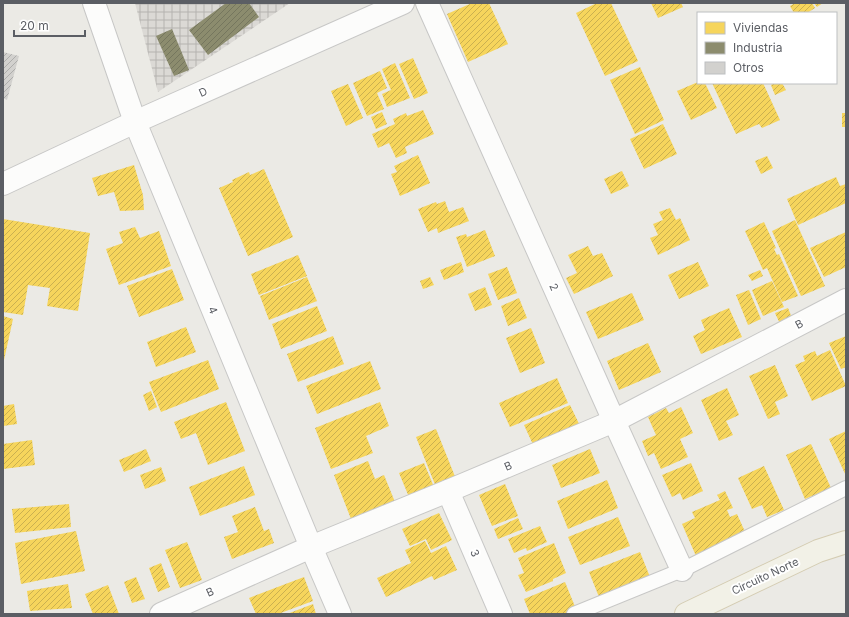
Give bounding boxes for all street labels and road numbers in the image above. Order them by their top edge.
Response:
street label: D [197,84,210,100]
street label: 2 [546,281,562,293]
street label: 4 [205,304,221,316]
street label: B [793,316,805,332]
street label: B [502,458,514,474]
street label: 3 [467,547,483,559]
street label: Circuito Norte [729,554,801,598]
street label: B [204,584,216,600]

